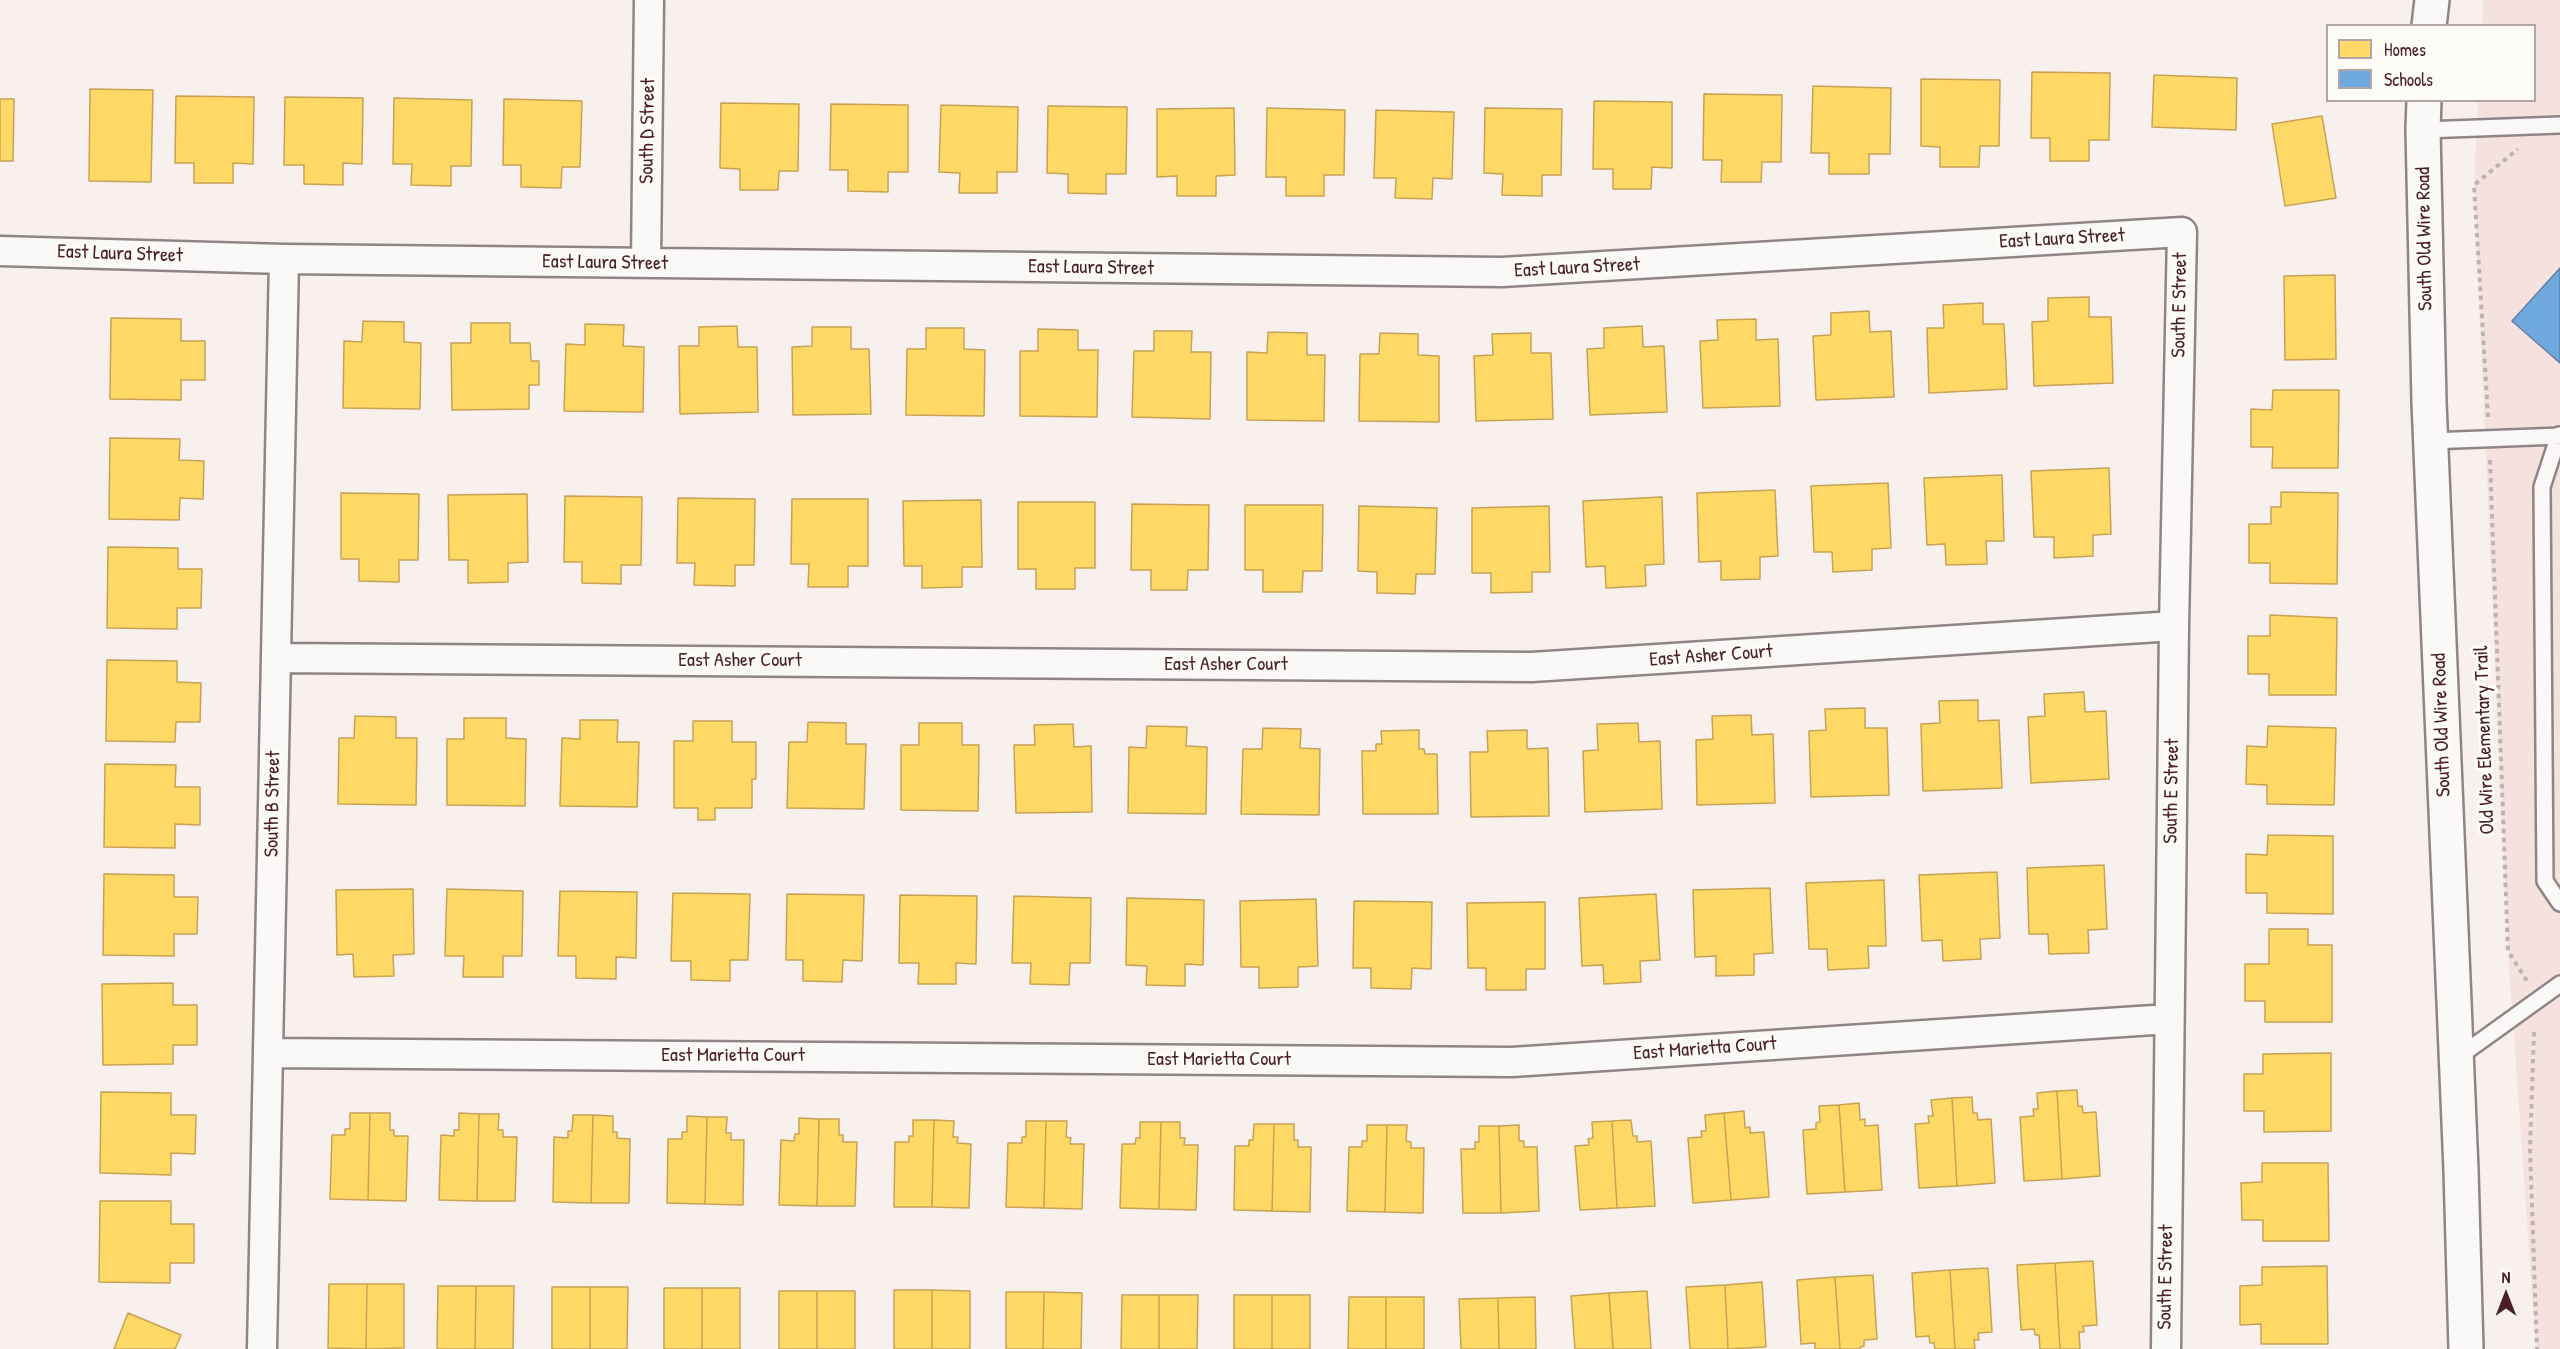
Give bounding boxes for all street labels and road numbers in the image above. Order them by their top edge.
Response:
street label: South D Street [635,78,661,184]
street label: South Old Wire Road [2412,167,2438,311]
street label: East Laura Street [1999,224,2125,254]
street label: East Laura Street [57,240,183,268]
street label: East Laura Street [542,250,668,276]
street label: South E Street [2167,252,2193,358]
street label: East Laura Street [1514,253,1640,283]
street label: East Laura Street [1028,255,1154,281]
street label: East Asher Court [1649,640,1773,672]
street label: Old Wire Elementary Trail [2470,645,2500,835]
street label: East Asher Court [678,649,802,673]
street label: East Asher Court [1164,653,1288,677]
street label: South Old Wire Road [2427,653,2457,797]
street label: South E Street [2159,738,2185,844]
street label: South B Street [260,751,286,857]
street label: East Marietta Court [1633,1032,1777,1066]
street label: East Marietta Court [661,1044,805,1068]
street label: East Marietta Court [1147,1048,1291,1072]
street label: South E Street [2153,1224,2179,1330]

